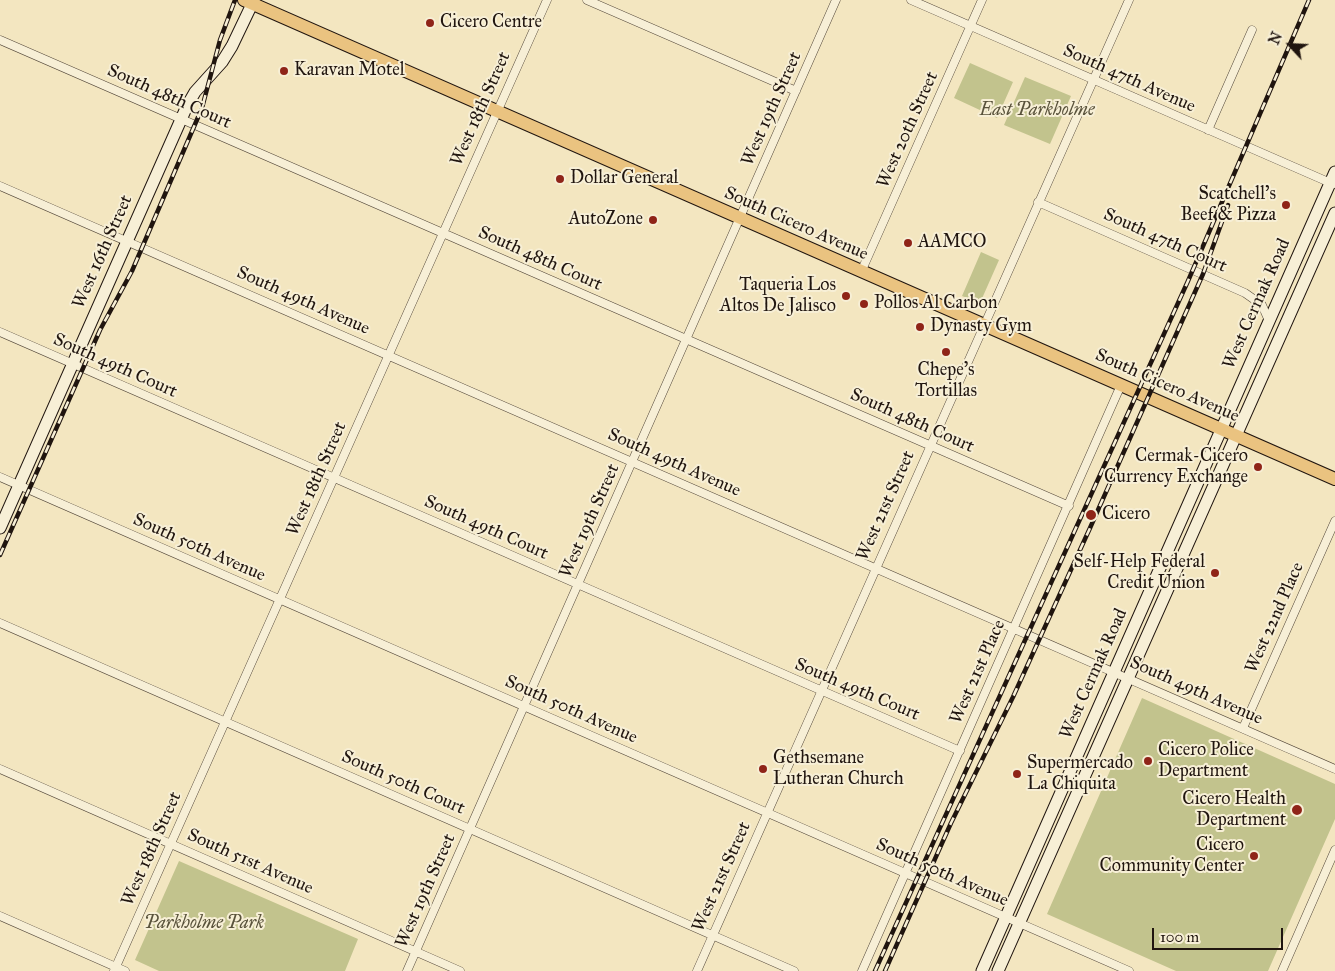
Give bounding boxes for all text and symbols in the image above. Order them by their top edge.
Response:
place label: Cicero Centre [440,12,542,34]
marker: Cicero Centre [424,17,436,29]
north arrow [1265,20,1315,70]
text: N [1266,29,1286,47]
street label: South 47th Avenue [1059,40,1199,118]
street label: West 18th Street [446,49,516,169]
street label: West 19th Street [737,49,807,169]
street label: South 48th Court [104,60,234,134]
place label: Karavan Motel [294,60,405,82]
marker: Karavan Motel [278,65,290,77]
street label: West 20th Street [873,69,943,191]
park label: East Parkholme [979,100,1095,122]
place label: Dollar General [570,168,678,190]
marker: Dollar General [554,173,566,185]
street label: South Cicero Avenue [721,183,871,265]
place label: Scatchell's Beef & Pizza [1181,184,1276,226]
street label: West 16th Street [68,192,138,312]
marker: Scatchell's Beef & Pizza [1280,199,1292,211]
street label: South 47th Court [1100,204,1230,278]
place label: AutoZone [569,209,643,231]
marker: AutoZone [647,214,659,226]
street label: South 48th Court [475,222,605,296]
place label: AAMCO [918,232,987,254]
street label: West Cermak Road [1219,235,1295,373]
marker: AAMCO [902,237,914,249]
street label: South 49th Avenue [233,262,373,340]
place label: Taqueria Los Altos De Jalisco [720,275,836,318]
marker: Taqueria Los Altos De Jalisco [840,290,852,302]
place label: Pollos Al Carbon [874,293,997,315]
marker: Pollos Al Carbon [858,298,870,310]
place label: Dynasty Gym [930,316,1032,338]
marker: Dynasty Gym [914,321,926,333]
street label: South 49th Court [50,329,180,403]
street label: South Cicero Avenue [1092,345,1242,427]
marker: Chepe's Tortillas [940,346,952,358]
place label: Chepe's Tortillas [915,360,977,402]
street label: South 48th Court [847,384,977,458]
street label: West 18th Street [282,419,352,539]
street label: South 49th Avenue [604,424,744,502]
place label: Cermak-Cicero Currency Exchange [1104,446,1248,488]
street label: West 21st Street [852,448,920,564]
street label: West 19th Street [555,461,625,581]
marker: Cermak-Cicero Currency Exchange [1252,461,1264,473]
street label: South 49th Court [421,491,551,565]
place label: Cicero [1102,504,1150,526]
marker: Cicero [1084,508,1098,522]
street label: South 50th Avenue [129,509,269,587]
place label: Self-Help Federal Credit Union [1074,552,1205,594]
street label: West 22nd Place [1241,559,1309,677]
marker: Self-Help Federal Credit Union [1209,567,1221,579]
street label: West Cermak Road [1056,605,1132,743]
street label: West 21st Place [945,617,1011,727]
street label: South 49th Avenue [1126,652,1266,730]
street label: South 49th Court [791,654,923,726]
street label: South 50th Avenue [501,671,641,749]
place label: Cicero Police Department [1158,740,1254,782]
street label: South 50th Court [338,746,468,820]
place label: Gethsemane Lutheran Church [773,748,904,791]
place label: Supermercado La Chiquita [1027,753,1133,796]
marker: Cicero Police Department [1142,755,1154,767]
marker: Gethsemane Lutheran Church [757,763,769,775]
marker: Supermercado La Chiquita [1011,768,1023,780]
street label: West 18th Street [117,789,187,909]
place label: Cicero Health Department [1182,789,1286,832]
marker: Cicero Health Department [1290,803,1304,817]
street label: West 21st Street [688,819,756,935]
street label: South 51st Avenue [184,825,316,899]
street label: West 19th Street [391,831,461,951]
street label: South 50th Avenue [872,834,1012,912]
place label: Cicero Community Center [1100,835,1244,878]
marker: Cicero Community Center [1248,850,1260,862]
park label: Parkholme Park [144,913,264,935]
scale bar [1155,918,1286,950]
text: 100 m [1160,928,1199,946]

